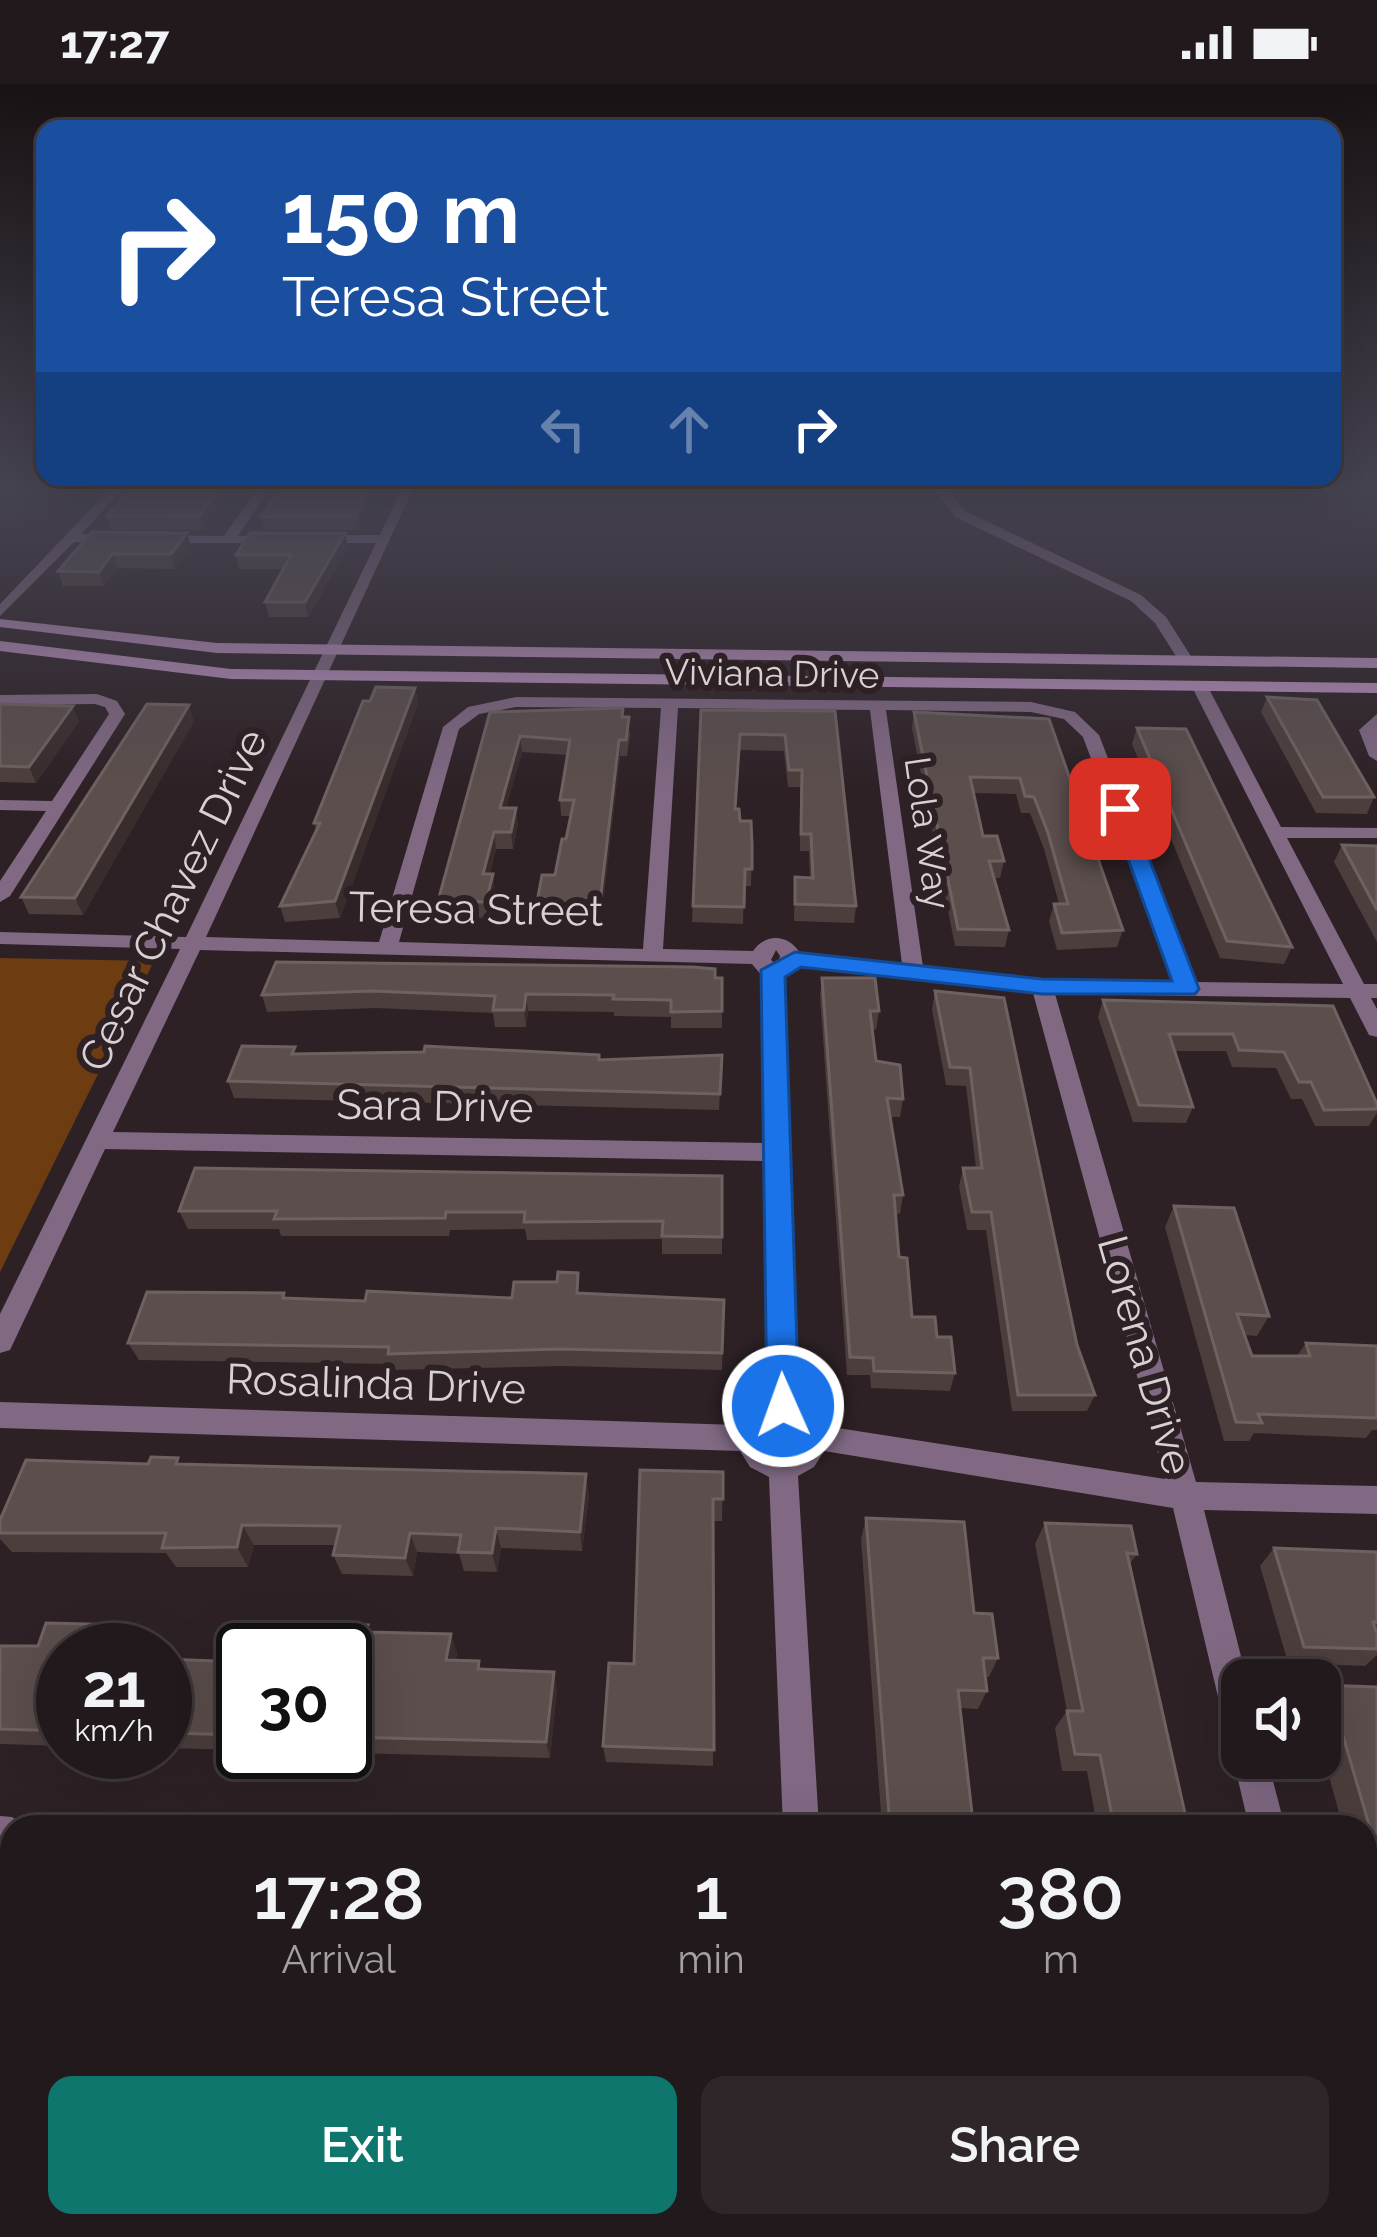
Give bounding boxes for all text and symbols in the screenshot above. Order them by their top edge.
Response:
text: 17:27 [60,16,169,69]
text: 150 m [282,164,520,263]
icon: right [84,168,240,324]
text: Teresa Street [282,265,609,329]
icon: left [530,396,596,462]
icon: ahead [656,396,722,462]
icon: right [782,396,848,462]
street label: Viviana Drive [664,650,880,696]
street label: Cesar Chavez Drive [69,721,277,1079]
street label: Lola Way [897,754,959,912]
pin [1069,758,1171,860]
icon: arrive [1087,776,1153,842]
street label: Teresa Street [348,882,604,936]
street label: Sara Drive [336,1080,534,1132]
street label: Lorena Drive [1088,1230,1202,1480]
position arrow [720,1343,846,1469]
street label: Rosalinda Drive [225,1354,527,1414]
speed limit sign: 30 [216,1623,372,1779]
text: 21 [82,1651,146,1721]
map controls [1221,1659,1341,1779]
button: sound [1221,1659,1341,1779]
text: km/h [74,1713,154,1748]
text: 17:28 [253,1851,425,1936]
text: 1 [694,1851,728,1936]
text: 380 [997,1851,1124,1936]
text: Arrival [282,1936,396,1982]
text: min [678,1936,745,1982]
text: m [1043,1936,1079,1982]
button: Exit [48,2076,677,2214]
button: Share [701,2076,1329,2214]

